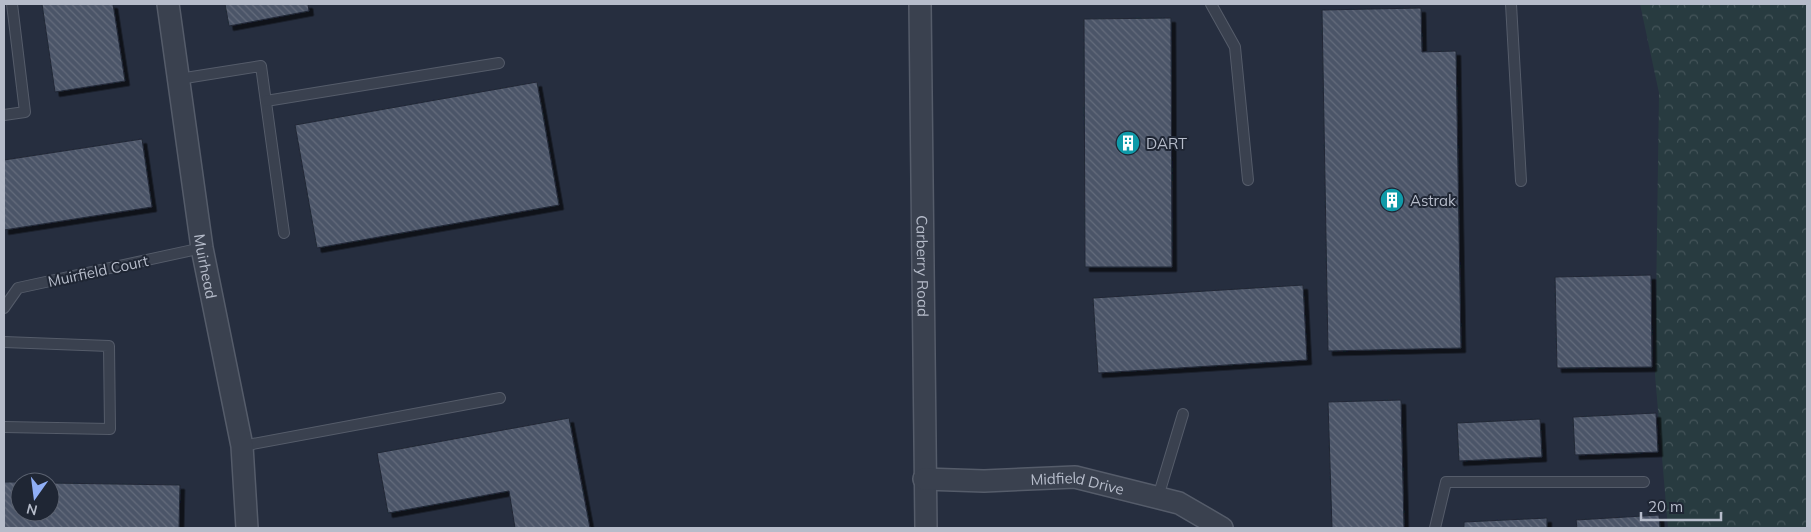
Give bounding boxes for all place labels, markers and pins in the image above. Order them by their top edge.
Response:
building icon: DART [1115,130,1141,156]
place label: DART [1146,134,1187,153]
building icon: Astrak [1379,187,1405,213]
place label: Astrak [1410,191,1456,210]

